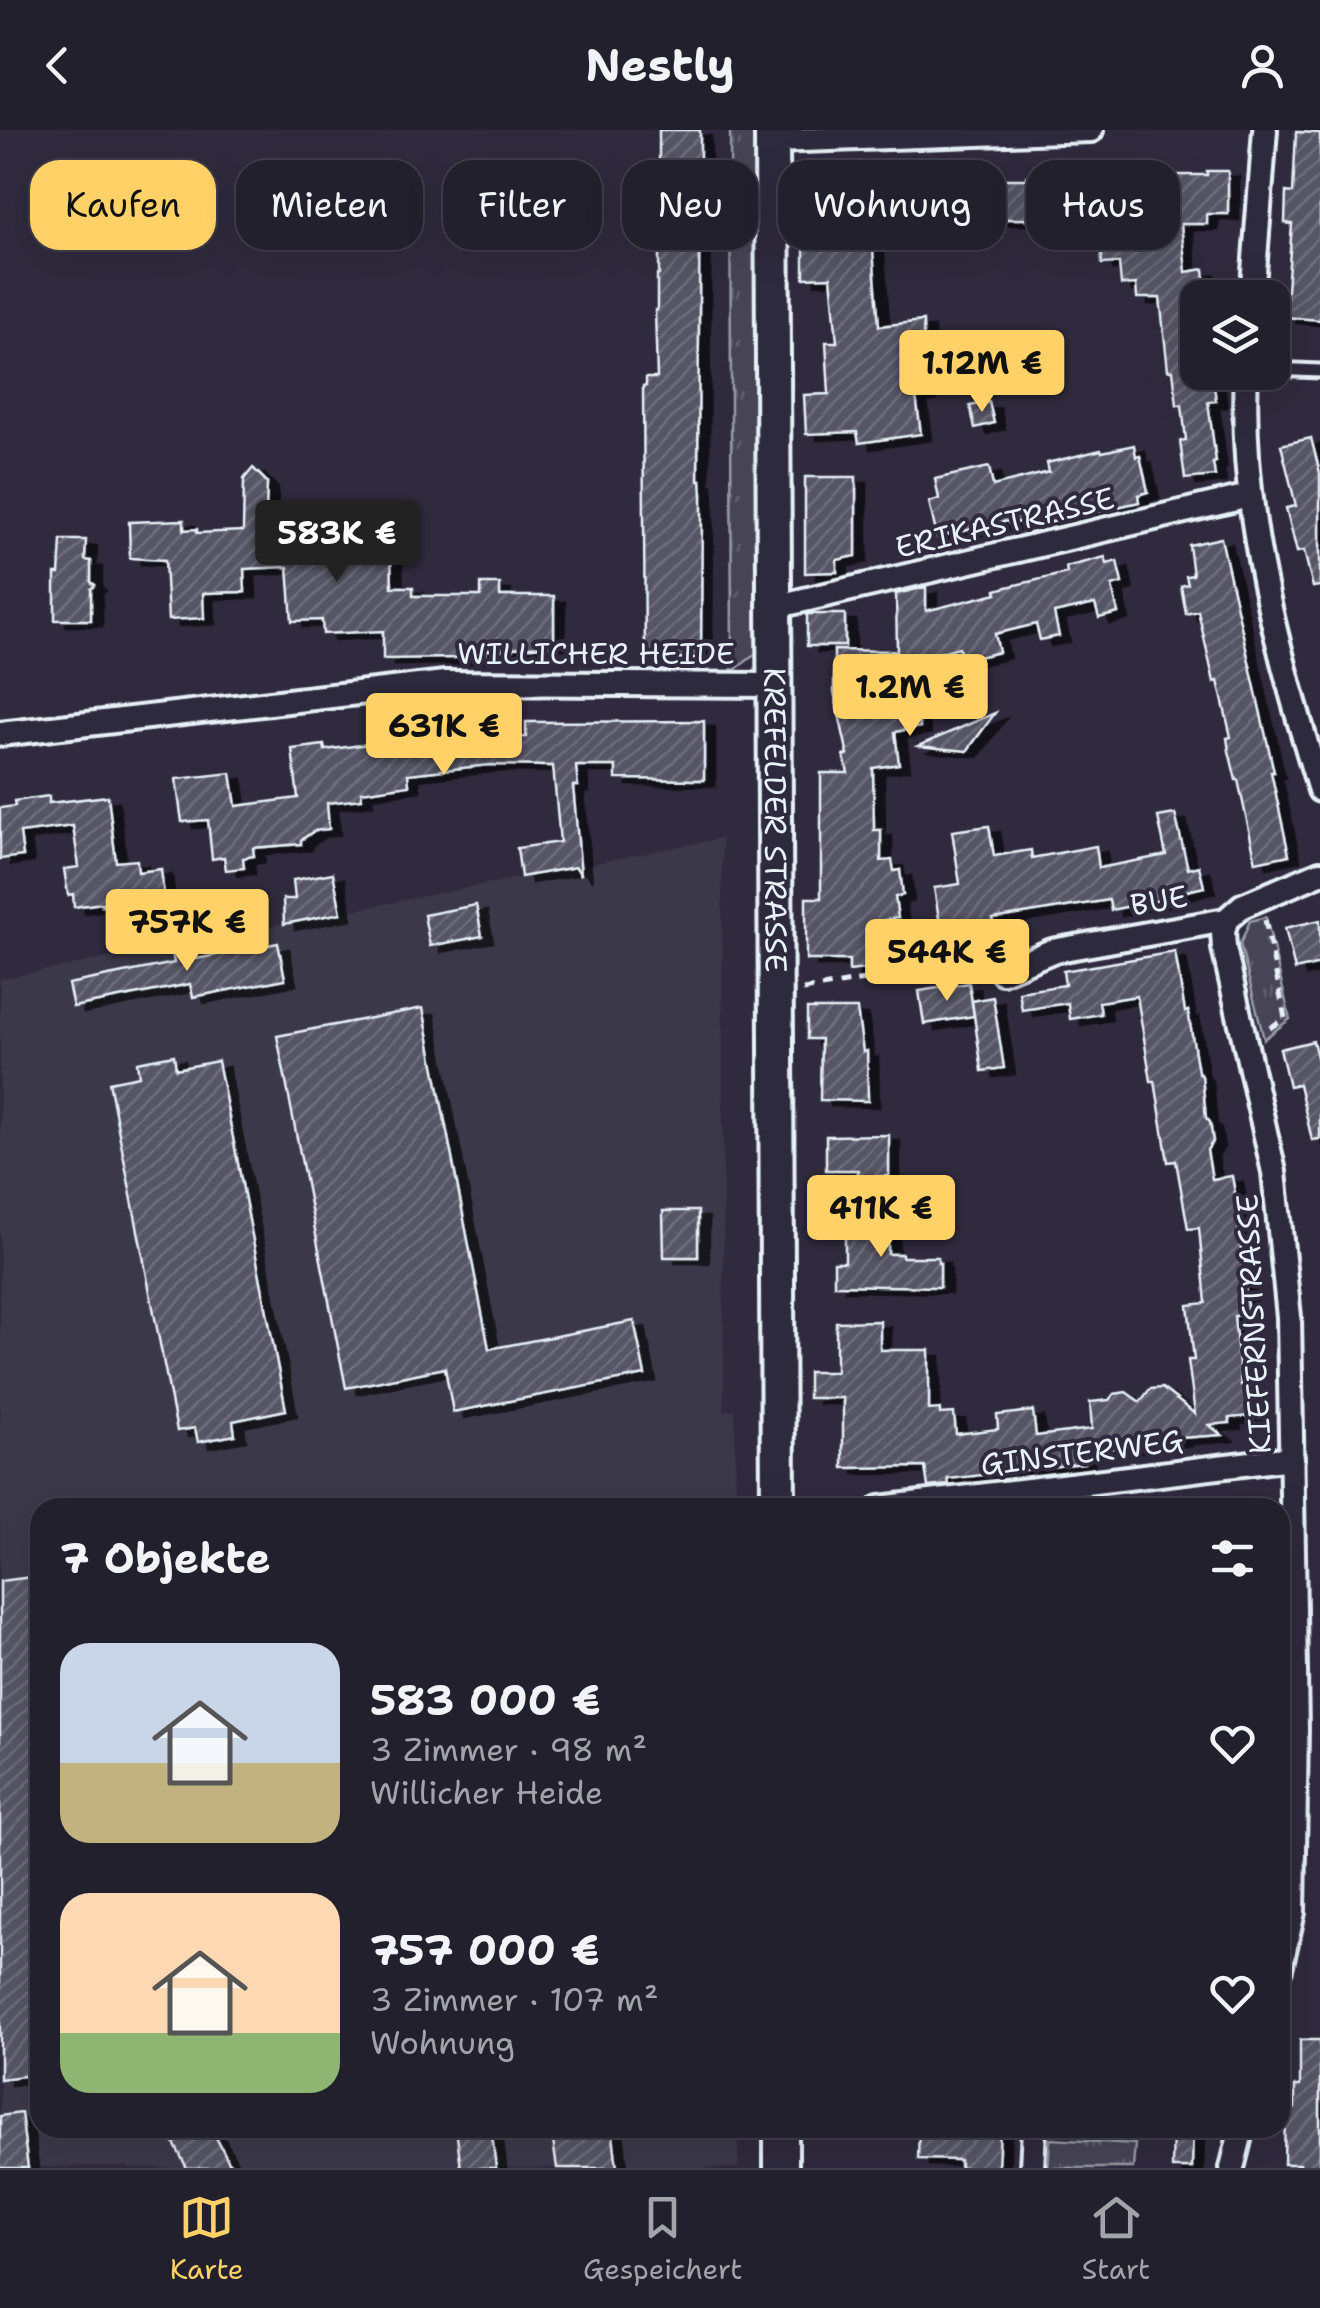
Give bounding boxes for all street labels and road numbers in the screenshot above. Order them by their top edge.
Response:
street label: ERIKASTRASSE [891,477,1118,568]
street label: WILLICHER HEIDE [457,633,735,674]
street label: KREFELDER STRASSE [754,667,797,973]
street label: BUE [1127,875,1191,926]
street label: KIEFERNSTRASSE [1226,1193,1281,1455]
street label: GINSTERWEG [978,1420,1186,1485]

